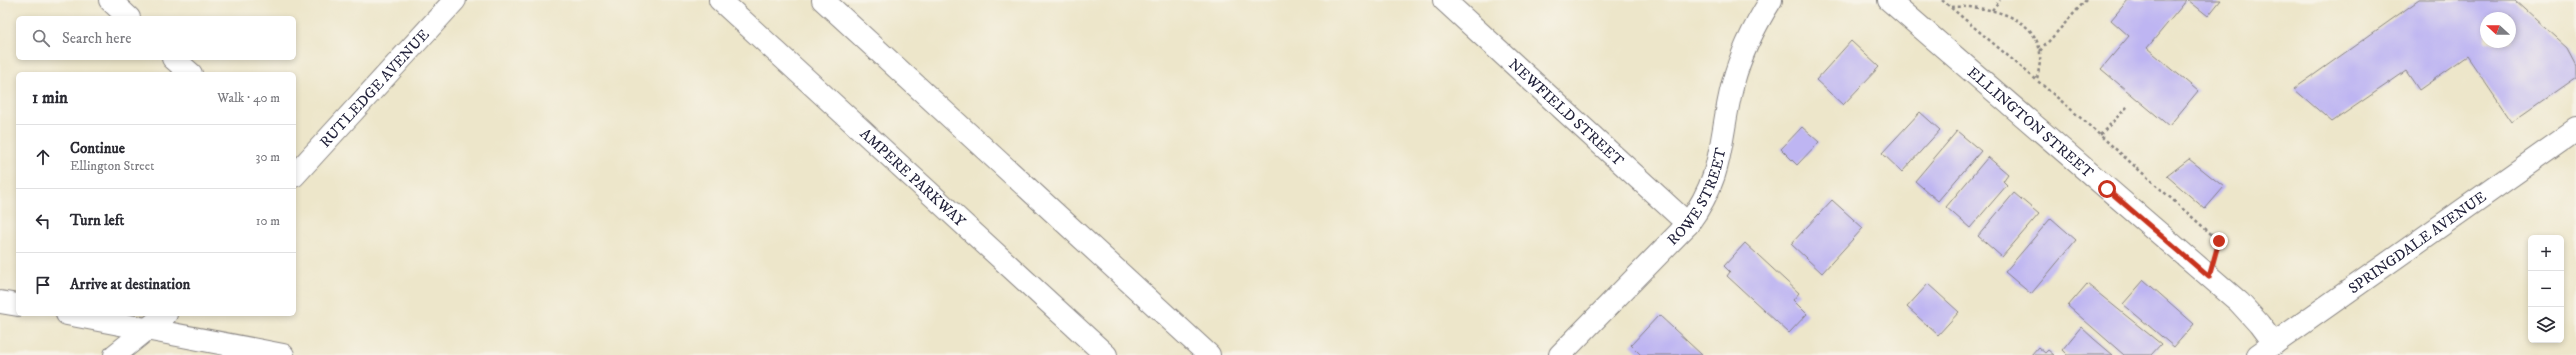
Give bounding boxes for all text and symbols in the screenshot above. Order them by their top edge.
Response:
north arrow [2480,12,2516,48]
search box [16,16,296,60]
street label: RUTLEDGE AVENUE [316,25,433,151]
icon: search [30,27,52,49]
text: Search here [62,29,131,48]
street label: NEWFIELD STREET [1505,55,1628,170]
street label: ELLINGTON STREET [1964,63,2098,182]
text: 1 min [32,87,68,109]
text: Walk · 40 m [217,90,280,106]
street label: AMPERE PARKWAY [856,124,970,231]
text: Continue [70,139,125,158]
street label: ROWE STREET [1663,145,1730,249]
icon: ahead [32,146,54,168]
text: 30 m [256,149,280,165]
text: Ellington Street [70,158,154,174]
route start [2098,180,2116,198]
street label: SPRINGDALE AVENUE [2345,187,2490,298]
icon: left [32,210,54,232]
text: Turn left [70,211,124,230]
text: 10 m [256,213,280,229]
route end [2210,232,2228,250]
map controls [2528,235,2564,343]
button: + [2528,235,2564,271]
button: − [2528,271,2564,307]
icon: arrive [32,274,54,296]
text: Arrive at destination [70,275,190,294]
button: layers [2528,307,2564,343]

